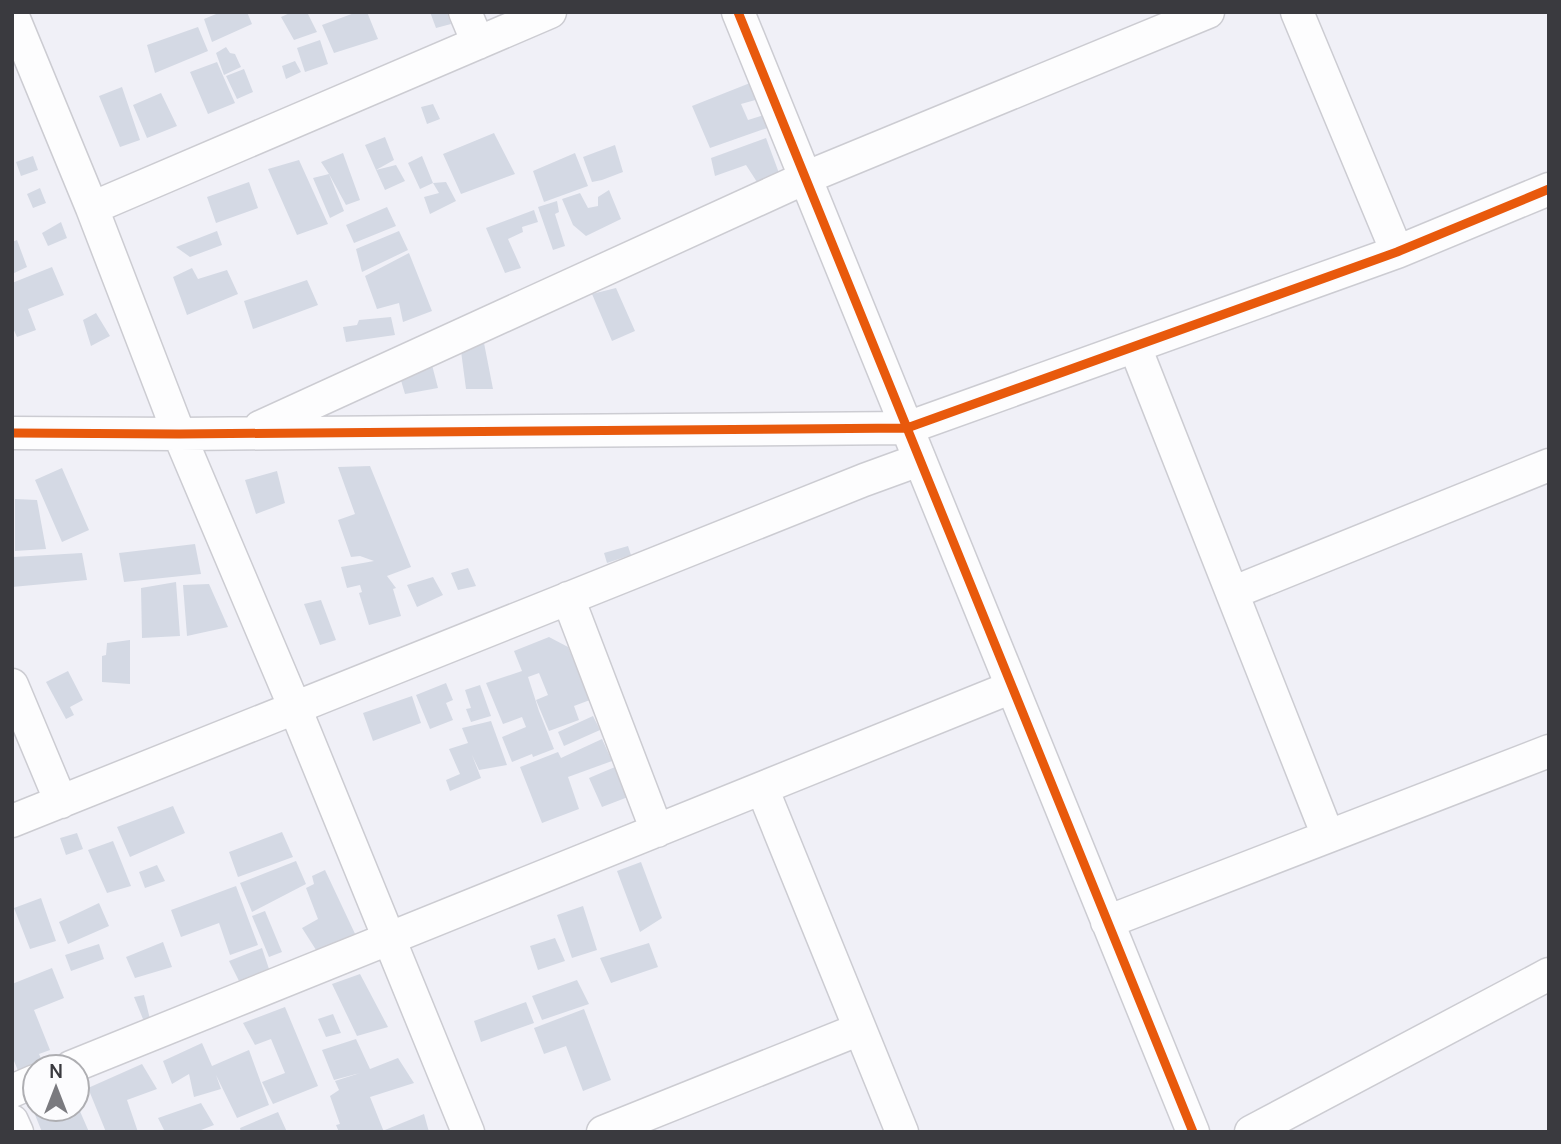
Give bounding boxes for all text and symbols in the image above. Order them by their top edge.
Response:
north arrow [21,1053,91,1123]
text: N [49,1058,63,1084]

